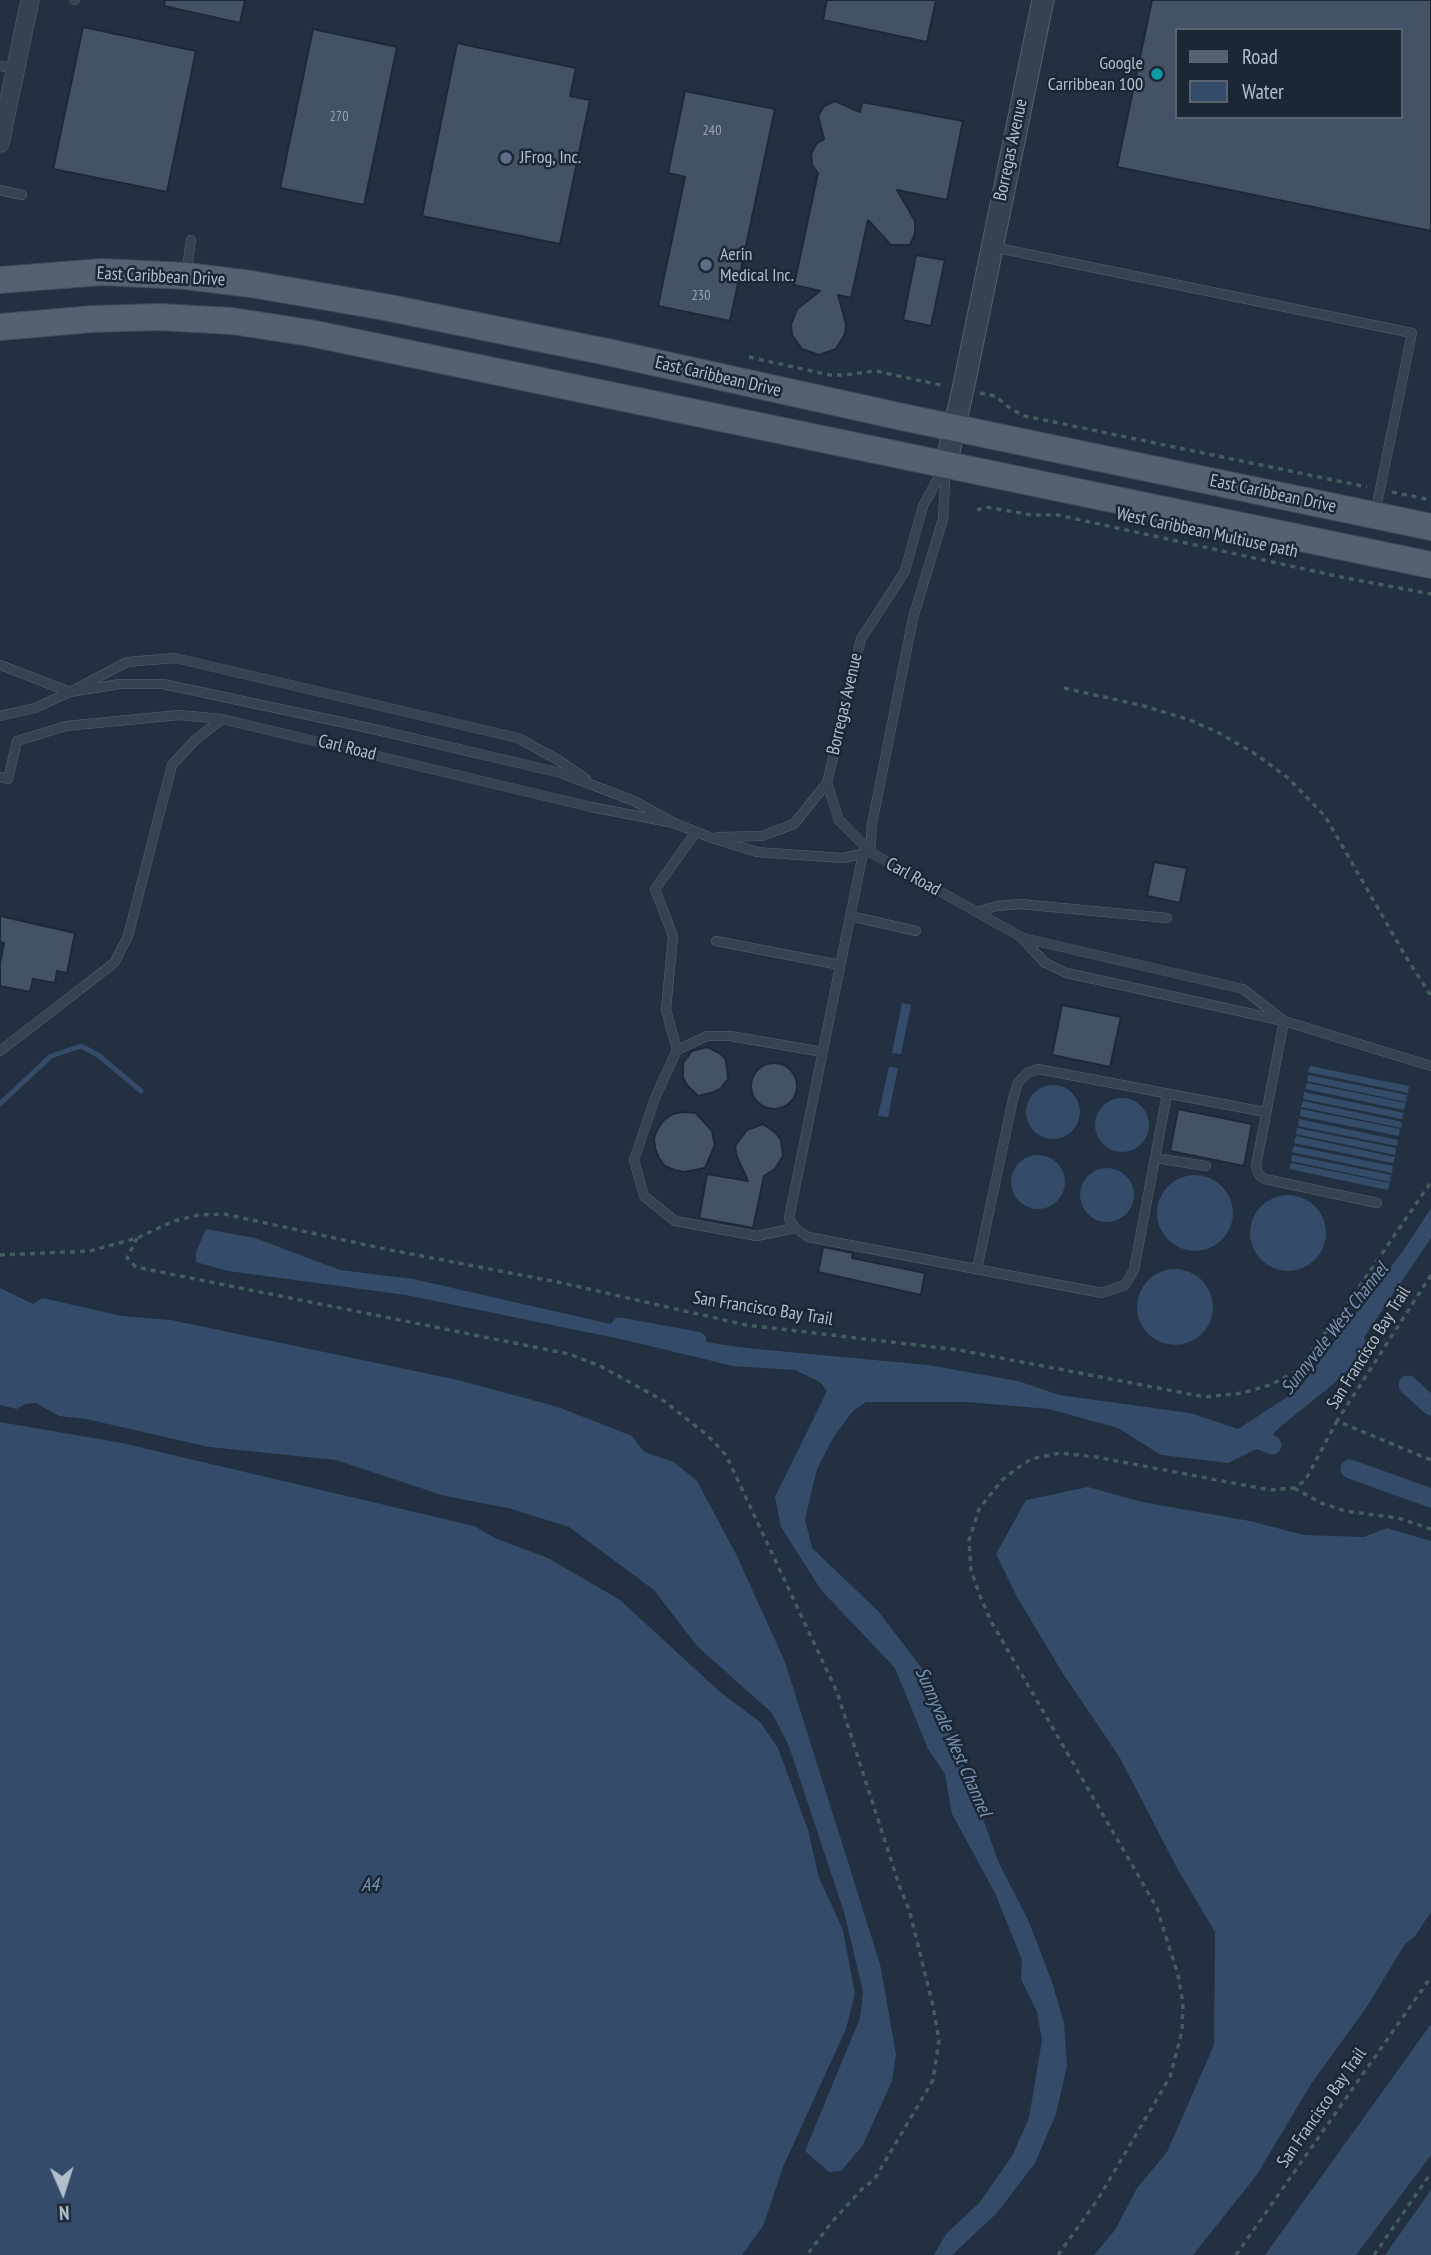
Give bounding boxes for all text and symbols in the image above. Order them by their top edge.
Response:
legend [1176,28,1403,119]
text: Road [1242,43,1278,70]
place label: Google Carribbean 100 [1048,53,1143,96]
marker: Google Carribbean 100 [1149,66,1165,82]
text: Water [1242,78,1284,105]
street label: Borregas Avenue [990,97,1032,203]
house number: 270 [330,109,348,125]
house number: 240 [703,123,721,139]
place label: JFrog, Inc. [520,147,581,169]
marker: JFrog, Inc. [498,150,514,166]
place label: Aerin Medical Inc. [720,244,794,286]
marker: Aerin Medical Inc. [698,257,714,273]
street label: East Caribbean Drive [96,263,226,291]
house number: 230 [692,288,710,304]
street label: East Caribbean Drive [653,352,783,402]
street label: East Caribbean Drive [1208,470,1338,518]
street label: West Caribbean Multiuse path [1114,503,1300,563]
street label: Borregas Avenue [823,651,867,757]
street label: Carl Road [316,730,378,766]
street label: Carl Road [882,853,944,901]
water label: Sunnyvale West Channel [1276,1259,1394,1399]
street label: San Francisco Bay Trail [1322,1282,1416,1414]
street label: San Francisco Bay Trail [692,1287,834,1331]
water label: Sunnyvale West Channel [910,1664,996,1820]
water label: A4 [361,1875,379,1897]
street label: San Francisco Bay Trail [1273,2044,1371,2172]
north arrow [28,2157,98,2227]
text: N [58,2201,70,2225]

